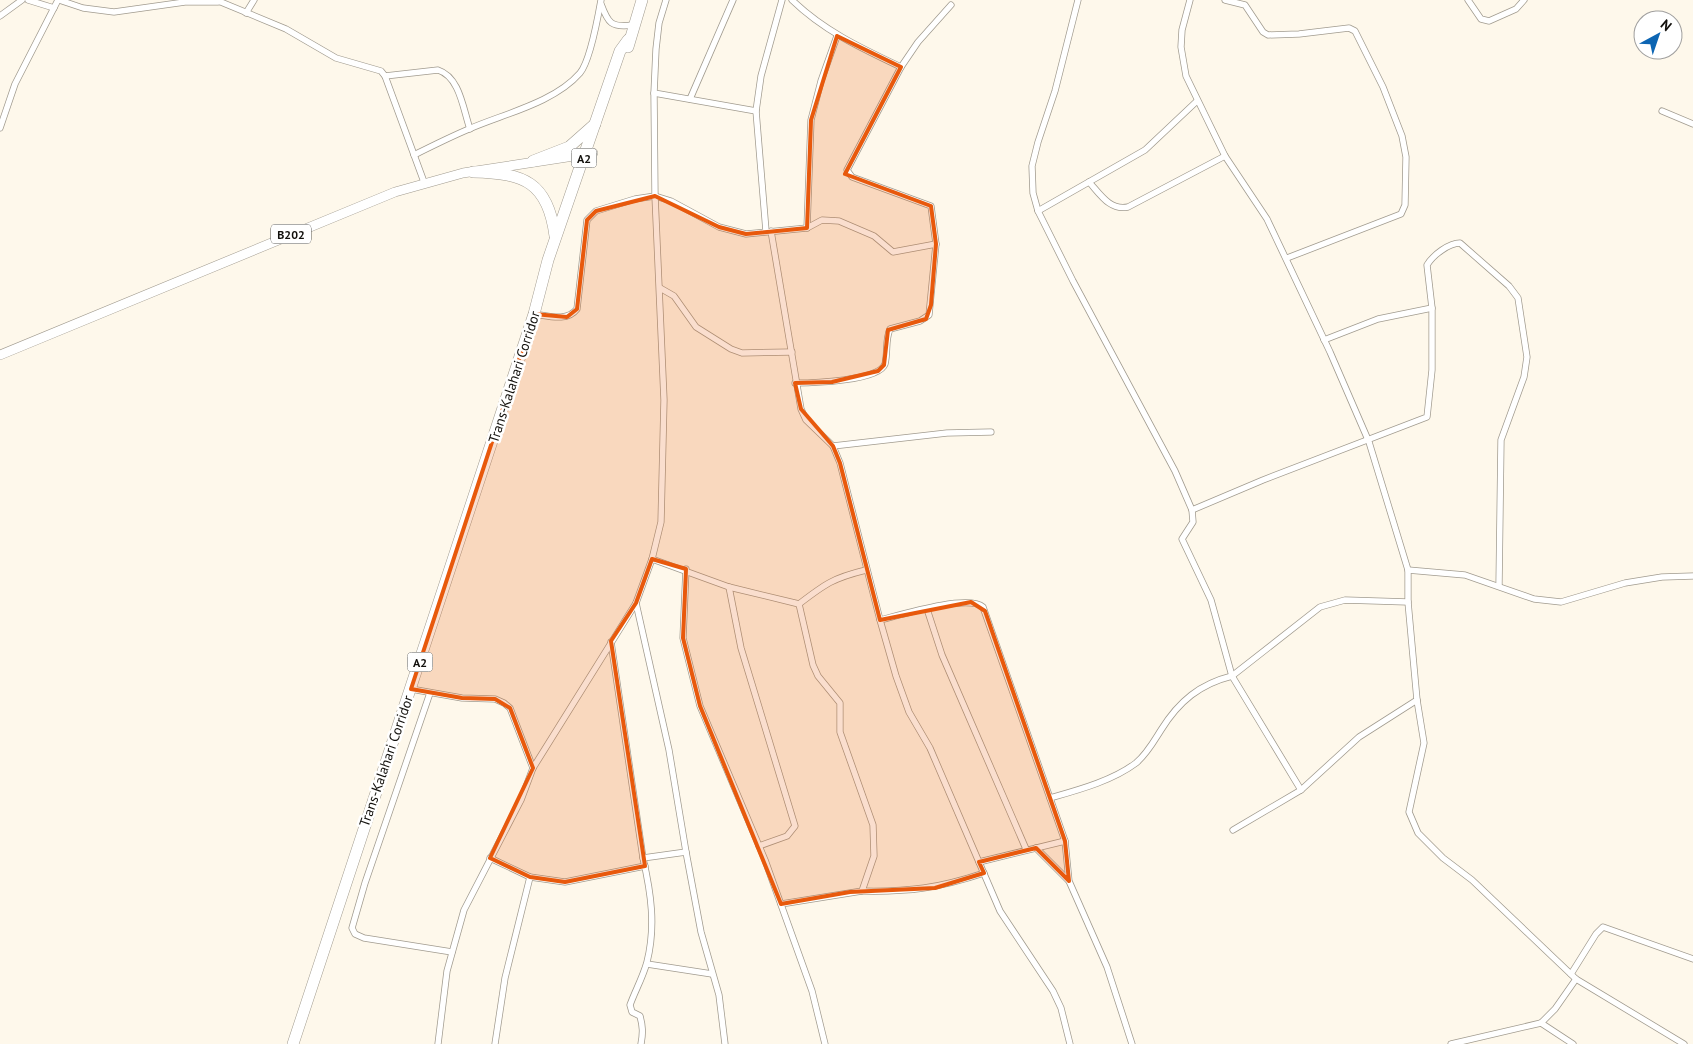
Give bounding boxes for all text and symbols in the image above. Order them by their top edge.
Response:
north arrow [1633,10,1683,60]
text: N [1657,15,1676,35]
road number: A2 [572,148,596,168]
road number: B202 [271,224,311,243]
street label: Trans-Kalahari Corridor [484,309,544,445]
road number: A2 [408,652,432,672]
street label: Trans-Kalahari Corridor [355,693,417,829]

